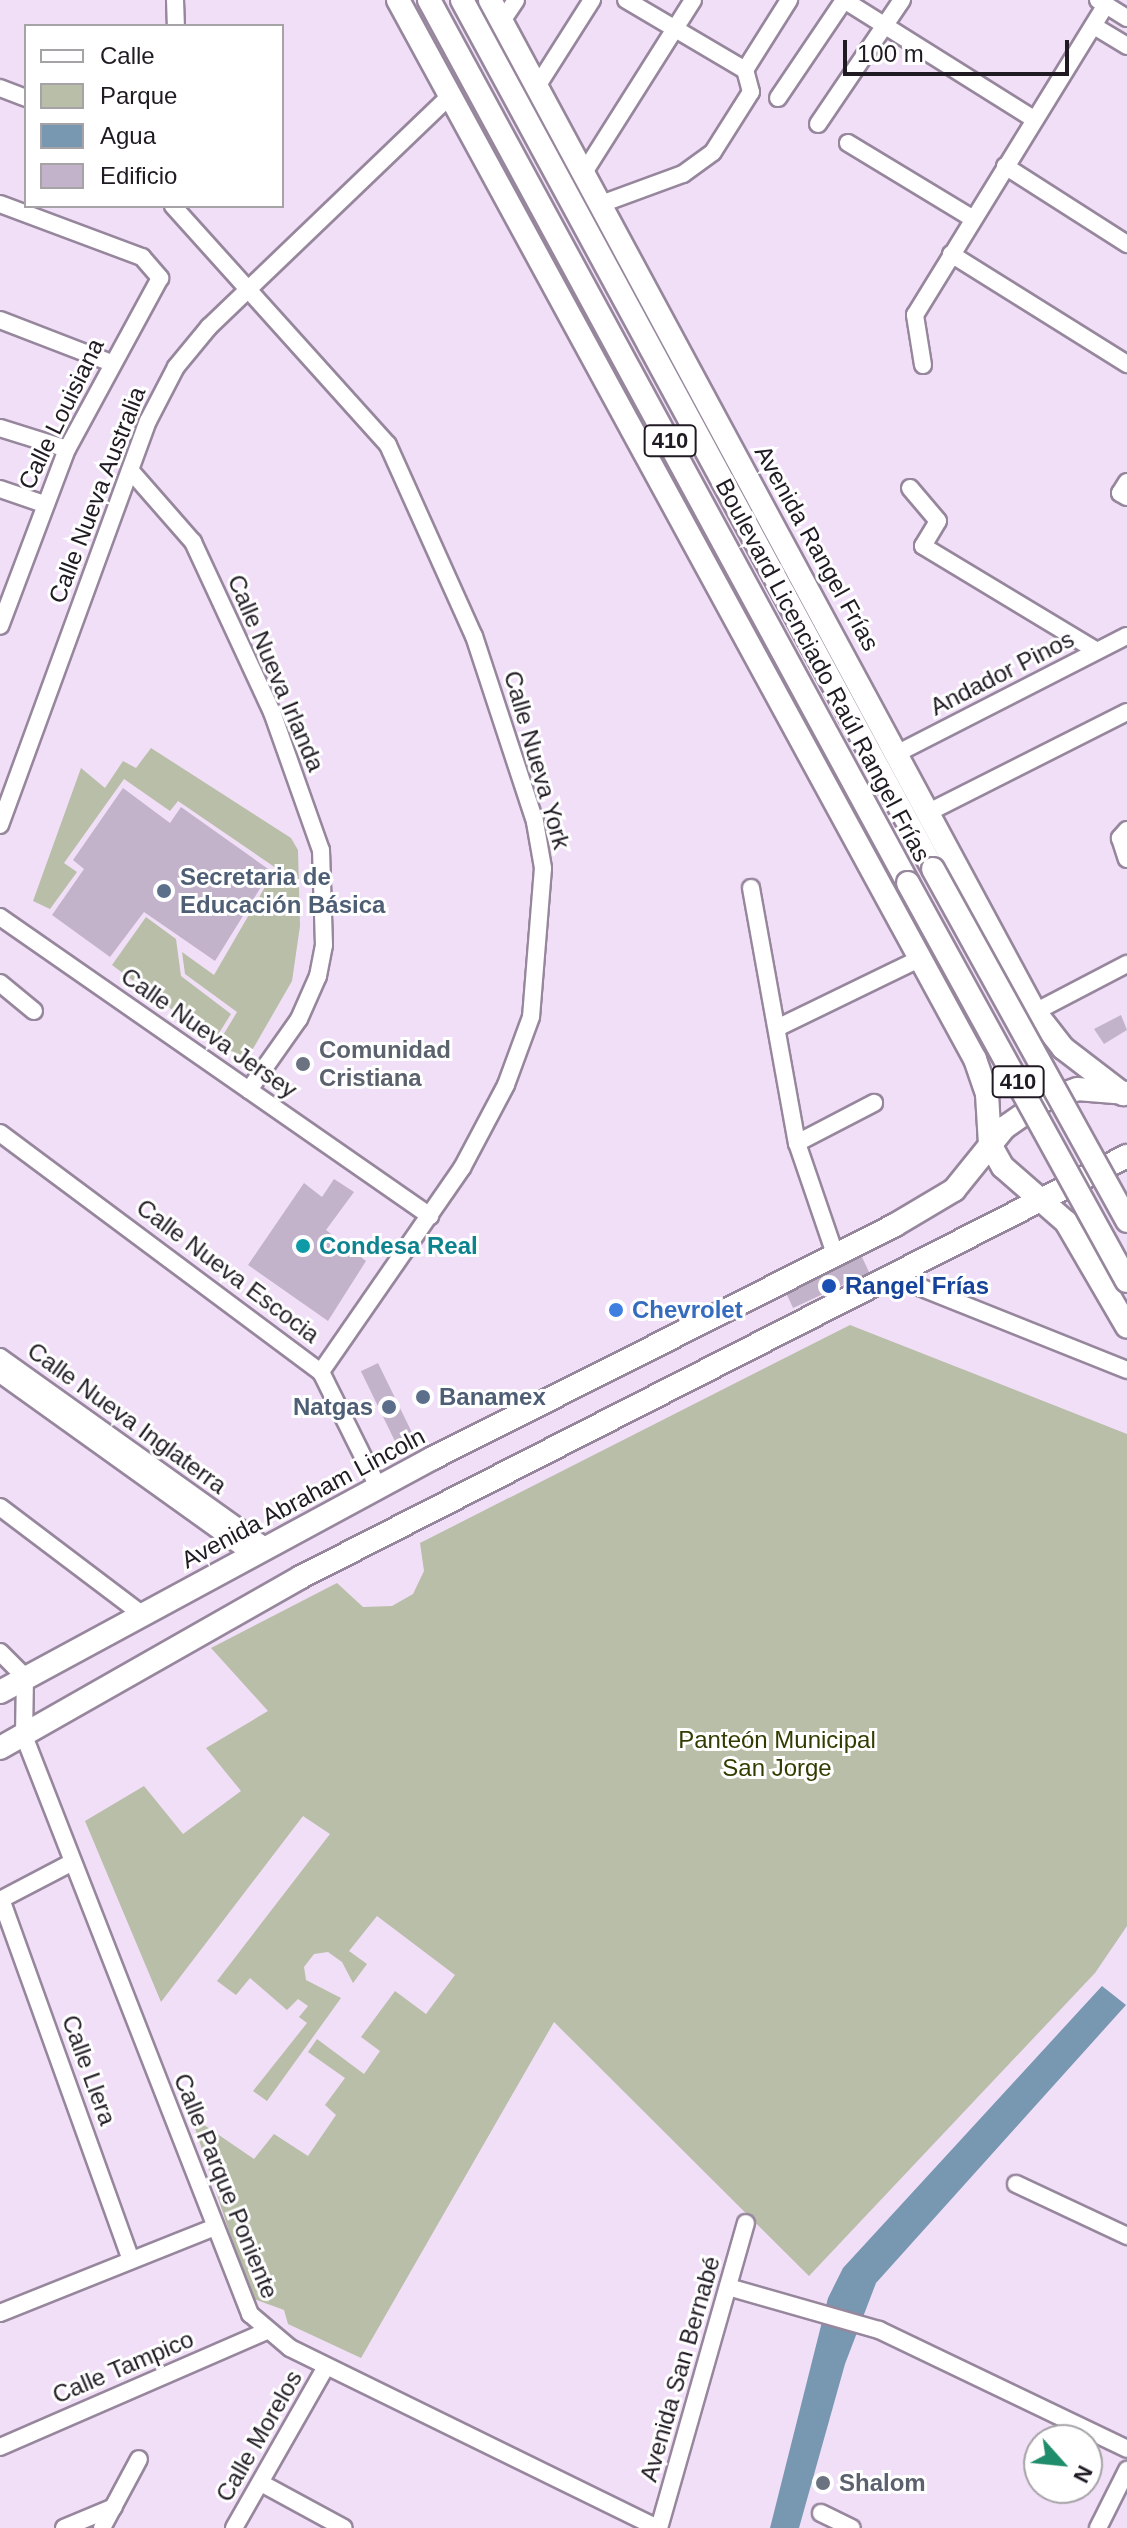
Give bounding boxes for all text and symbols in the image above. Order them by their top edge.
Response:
legend [24,24,284,208]
scale bar [847,24,1073,74]
text: 100 m [857,40,924,67]
text: Calle [100,42,155,69]
text: Parque [100,82,177,109]
text: Agua [100,122,156,149]
text: Edificio [100,162,177,189]
street label: Calle Louisiana [12,334,110,494]
street label: Calle Nueva Australia [42,382,152,608]
road number: 410 [642,423,698,459]
street label: Avenida Rangel Frías [749,440,885,656]
street label: Boulevard Licenciado Raúl Rangel Frías [709,474,937,866]
street label: Calle Nueva Irlanda [222,570,330,776]
street label: Andador Pinos [925,624,1079,722]
street label: Calle Nueva York [498,667,576,853]
place label: Secretaria de Educación Básica [180,863,385,919]
marker: Secretaria de Educación Básica [155,882,173,900]
street label: Calle Nueva Jersey [116,962,302,1104]
place label: Comunidad Cristiana [319,1036,451,1092]
marker: Comunidad Cristiana [294,1055,312,1073]
road number: 410 [990,1064,1046,1100]
street label: Calle Nueva Escocia [131,1193,325,1349]
place label: Condesa Real [319,1232,478,1260]
marker: Condesa Real [294,1237,312,1255]
place label: Rangel Frías [845,1272,989,1300]
marker: Rangel Frías [820,1277,838,1295]
place label: Chevrolet [632,1296,743,1324]
marker: Chevrolet [607,1301,625,1319]
street label: Calle Nueva Inglaterra [22,1336,232,1500]
place label: Banamex [439,1383,546,1411]
marker: Banamex [414,1388,432,1406]
place label: Natgas [293,1393,373,1421]
marker: Natgas [380,1398,398,1416]
street label: Avenida Abraham Lincoln [176,1421,430,1575]
park label: Panteón Municipal San Jorge [678,1726,876,1782]
street label: Calle Llera [56,2011,122,2129]
street label: Calle Parque Poniente [168,2069,284,2303]
street label: Avenida San Bernabé [634,2253,726,2485]
street label: Calle Tampico [48,2324,198,2410]
street label: Calle Morelos [210,2365,308,2507]
north arrow [1023,2424,1103,2504]
text: N [1068,2461,1098,2487]
place label: Shalom [839,2469,926,2497]
marker: Shalom [814,2474,832,2492]

